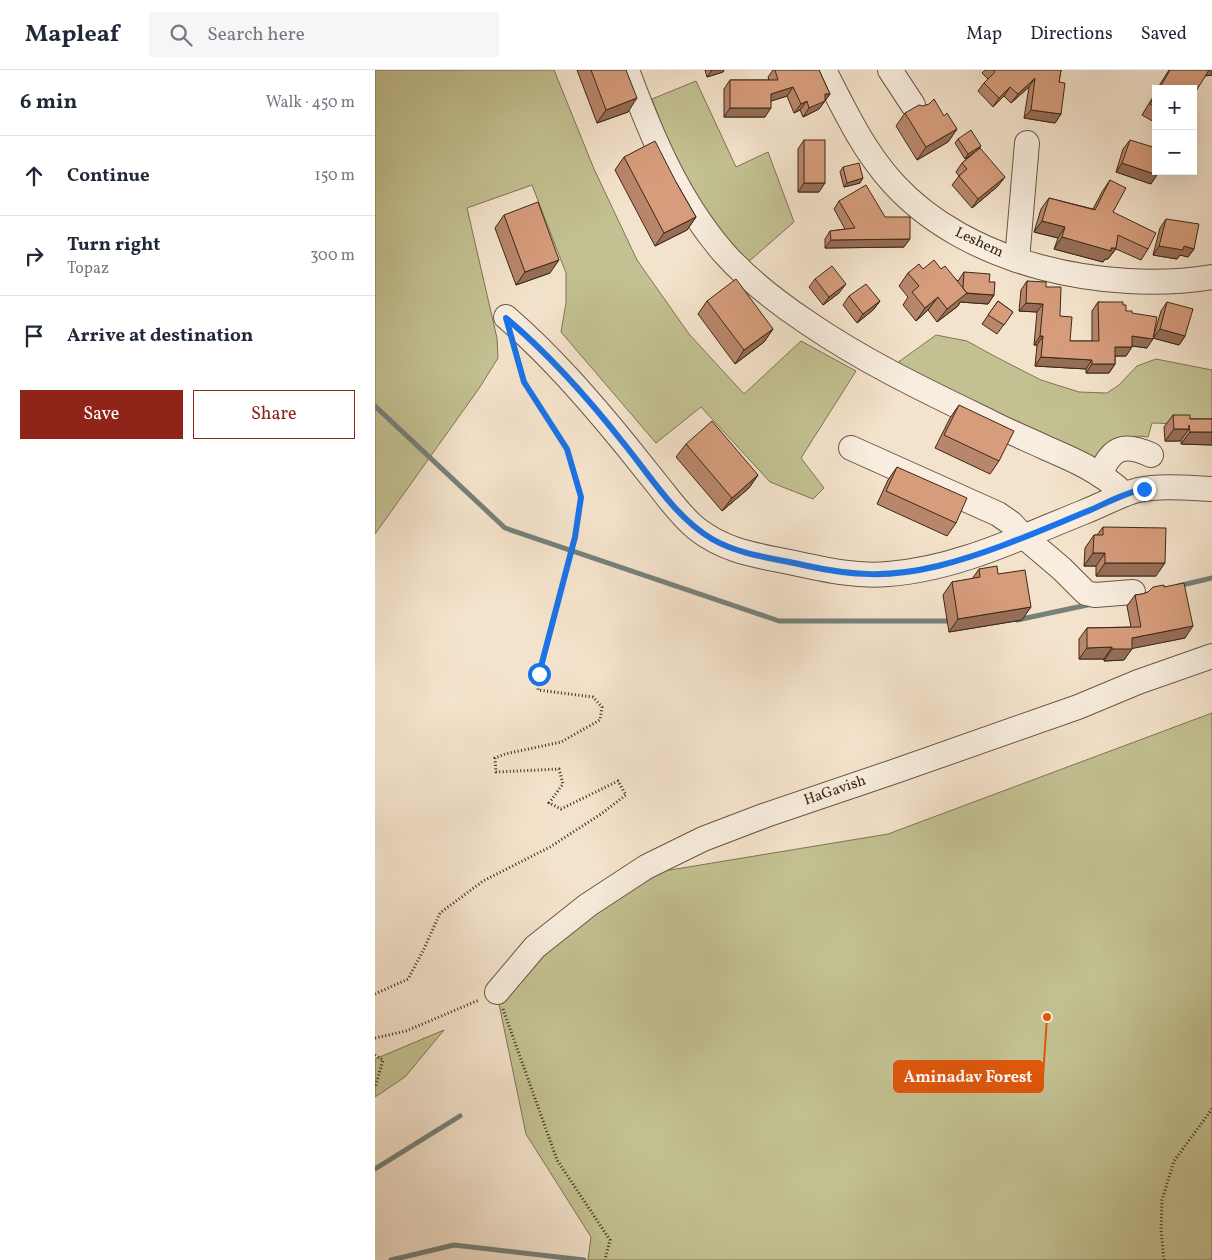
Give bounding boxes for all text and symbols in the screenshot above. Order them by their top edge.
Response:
search box [149,12,499,57]
text: Mapleaf [25,18,119,52]
icon: search [167,21,195,49]
text: Search here [207,22,305,48]
text: Map [966,22,1002,47]
text: Directions [1030,22,1113,47]
text: Saved [1141,22,1187,47]
map controls [1152,85,1197,175]
button: + [1152,85,1197,130]
text: 6 min [20,88,77,117]
text: Walk · 450 m [266,92,355,114]
button: − [1152,130,1197,175]
icon: ahead [20,162,48,190]
text: Continue [67,163,150,189]
text: 150 m [314,165,355,187]
street label: Leshem [951,223,1007,263]
text: Turn right [67,232,160,258]
icon: right [20,242,48,270]
text: 300 m [310,245,355,267]
text: Topaz [67,258,109,280]
icon: arrive [20,322,48,350]
text: Arrive at destination [67,323,253,349]
button: Save [20,390,183,439]
button: Share [193,390,355,439]
route end [1133,478,1156,501]
route start [528,663,551,686]
street label: HaGavish [801,771,869,811]
callout: Aminadav Forest [894,1061,1043,1092]
text: Aminadav Forest [904,1067,1032,1089]

